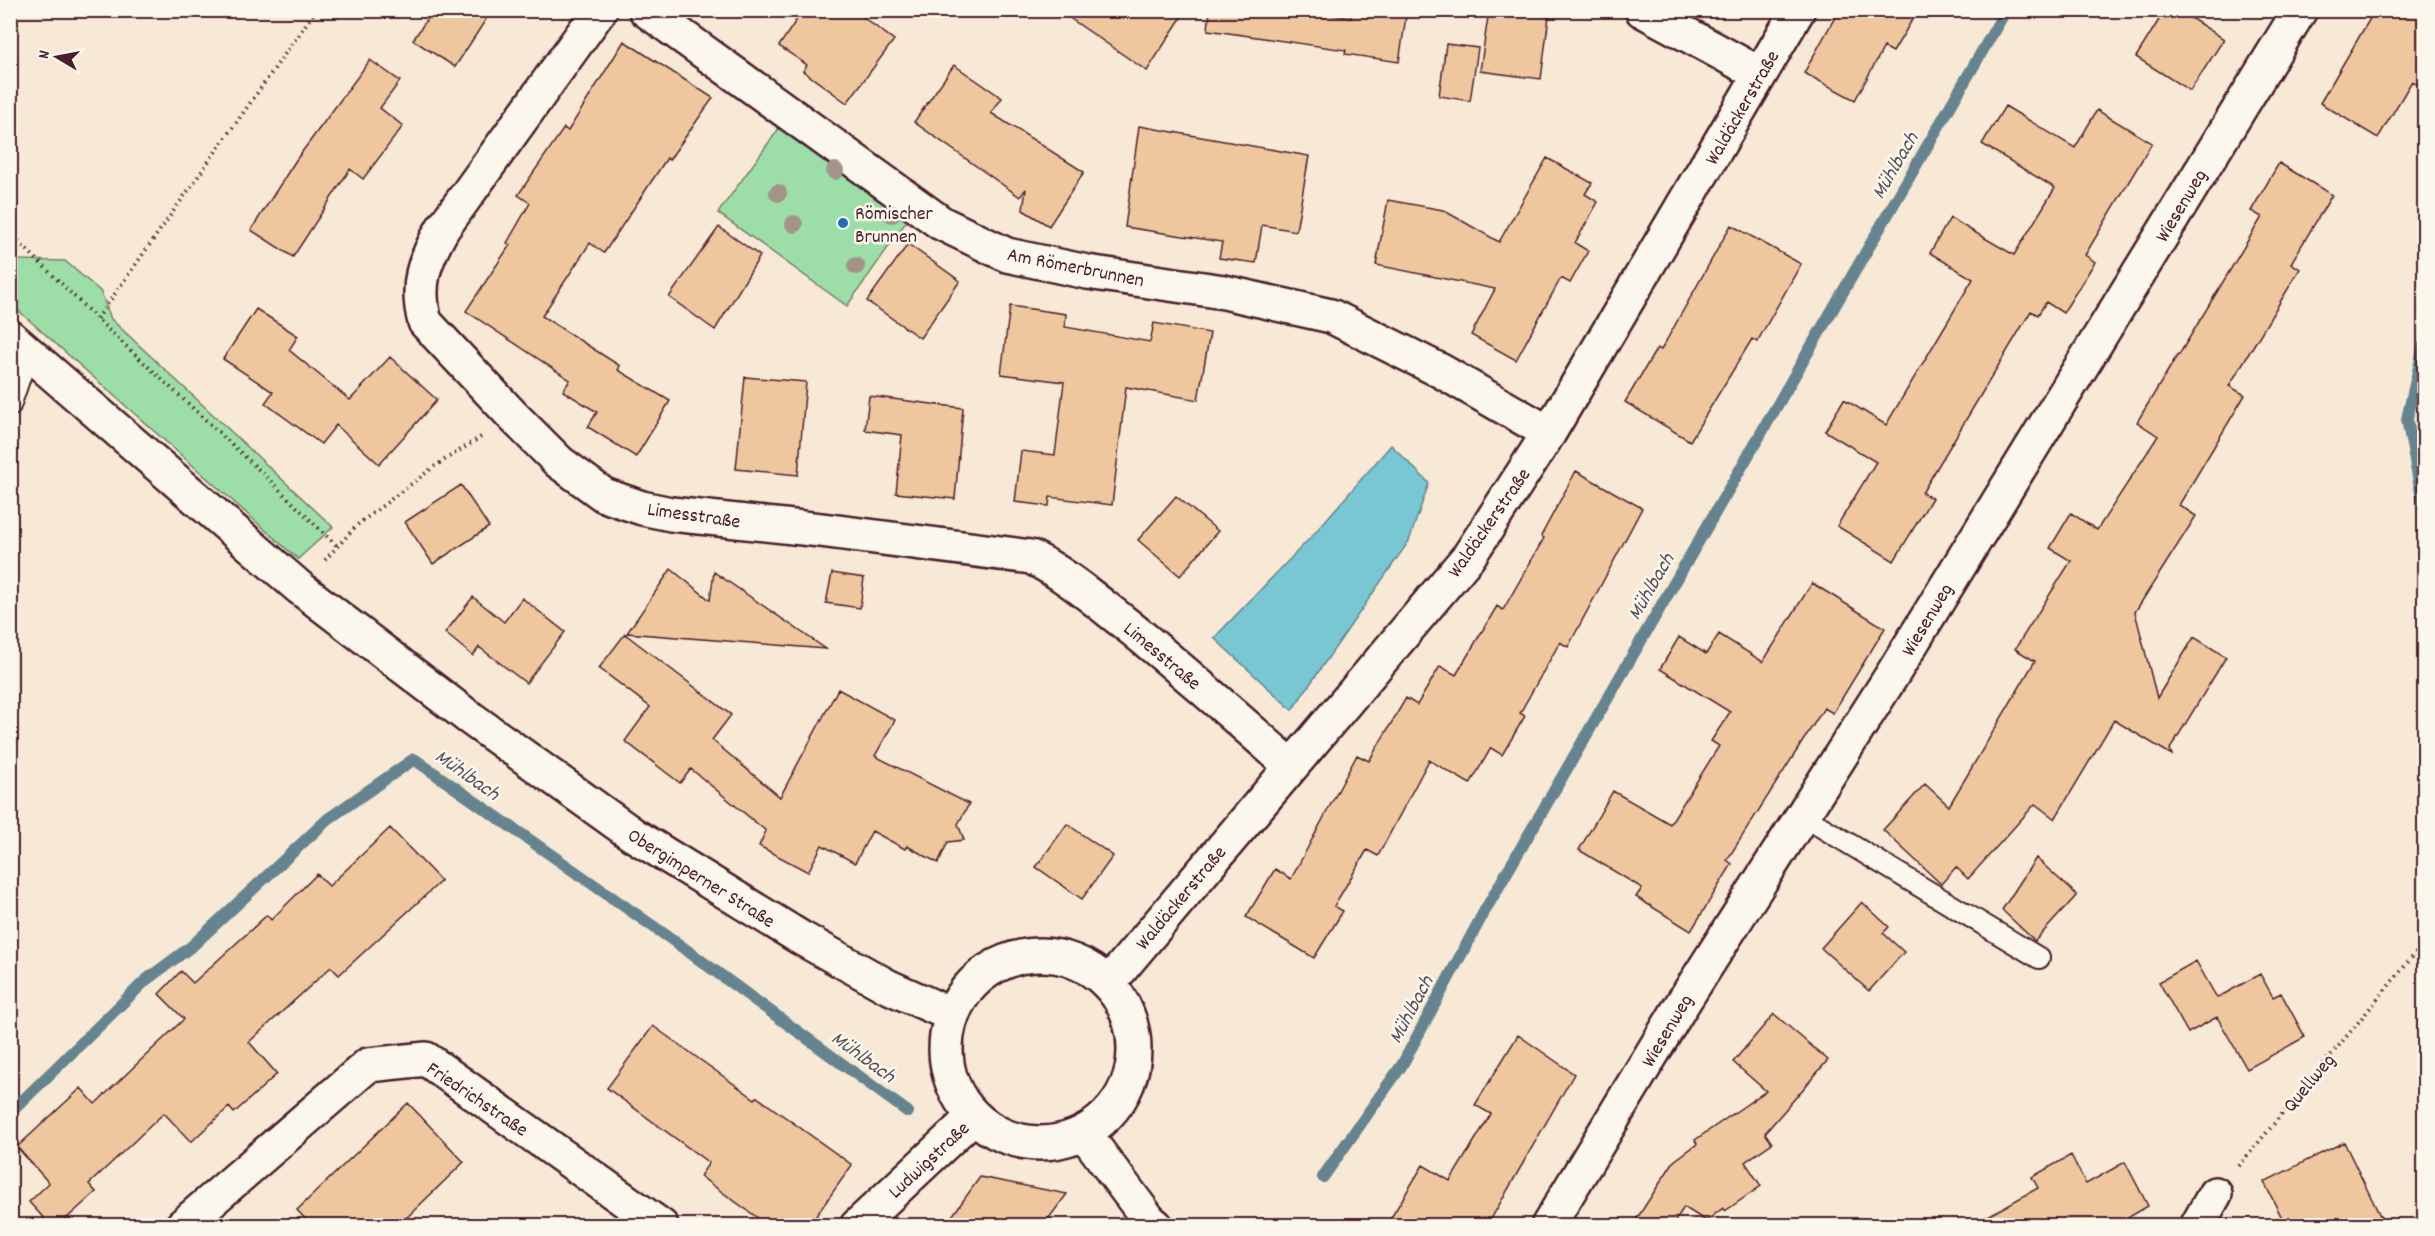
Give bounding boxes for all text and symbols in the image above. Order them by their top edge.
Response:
north arrow [27,27,87,87]
street label: Waldäckerstraße [1699,46,1788,171]
text: N [33,49,57,61]
water label: Mühlbach [1865,126,1929,206]
street label: Wiesenweg [2150,165,2215,248]
place label: Römischer Brunnen [855,201,933,252]
marker: Römischer Brunnen [836,216,850,230]
street label: Am Römerbrunnen [1005,242,1146,296]
street label: Waldäckerstraße [1442,463,1539,584]
street label: Limesstraße [645,497,742,537]
water label: Mühlbach [1621,547,1685,627]
street label: Wiesenweg [1896,579,1961,662]
street label: Limesstraße [1116,616,1206,698]
water label: Mühlbach [428,743,506,810]
street label: Obergimperner Straße [621,823,780,936]
street label: Waldäckerstraße [1130,841,1234,957]
water label: Mühlbach [1382,970,1444,1050]
street label: Wiesenweg [1636,990,1701,1073]
water label: Mühlbach [824,1025,902,1093]
street label: Quellweg [2277,1048,2343,1119]
street label: Friedrichstraße [420,1056,533,1145]
street label: Ludwigstraße [883,1116,977,1206]

